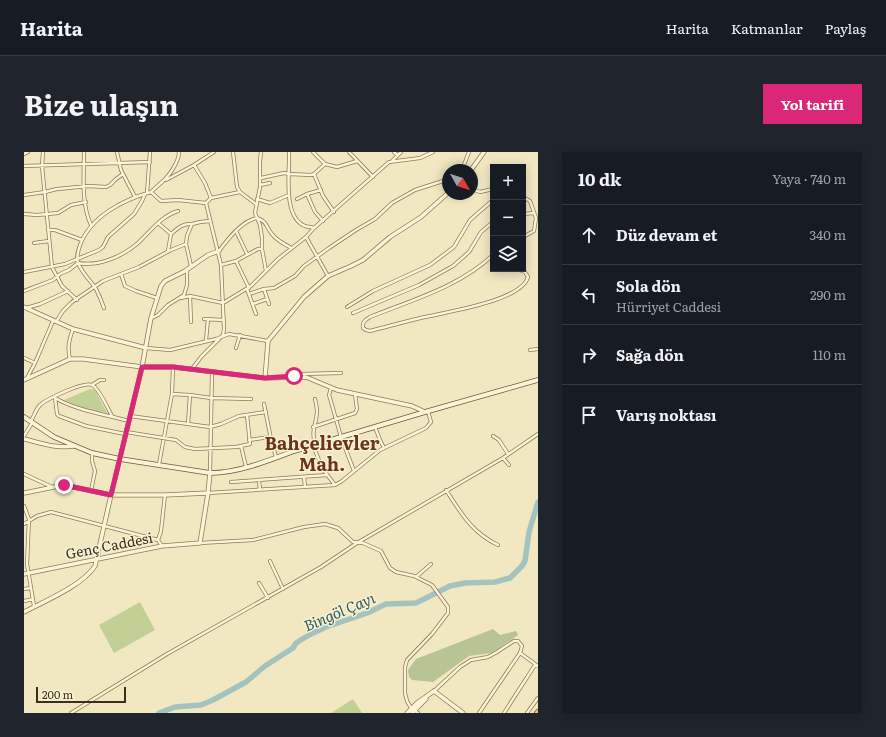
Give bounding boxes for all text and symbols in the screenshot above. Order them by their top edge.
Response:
text: Harita [20,14,83,42]
text: Harita [666,18,709,38]
text: Katmanlar [731,18,803,38]
text: Paylaş [825,18,866,38]
text: Bize ulaşın [24,83,179,125]
button: Yol tarifi [763,84,862,124]
north arrow [442,164,478,200]
map controls [490,164,526,272]
button: + [490,164,526,200]
text: 10 dk [578,166,622,191]
text: Yaya · 740 m [772,169,846,188]
button: − [490,200,526,236]
text: Düz devam et [616,223,717,246]
icon: ahead [578,224,600,246]
text: 340 m [809,225,846,244]
button: layers [490,236,526,272]
text: Sola dön [616,274,681,297]
icon: left [578,284,600,306]
text: 290 m [810,285,846,304]
text: Hürriyet Caddesi [616,297,721,316]
text: Sağa dön [616,343,684,366]
icon: right [578,344,600,366]
text: 110 m [813,345,846,364]
route start [285,367,303,385]
text: Varış noktası [616,403,716,426]
icon: arrive [578,404,600,426]
district label: Bahçelievler Mah. [265,429,380,477]
route end [55,476,73,494]
street label: Genç Caddesi [64,527,155,563]
water label: Bingöl Çayı [300,585,379,636]
scale bar [36,685,126,704]
text: 200 m [42,686,73,702]

